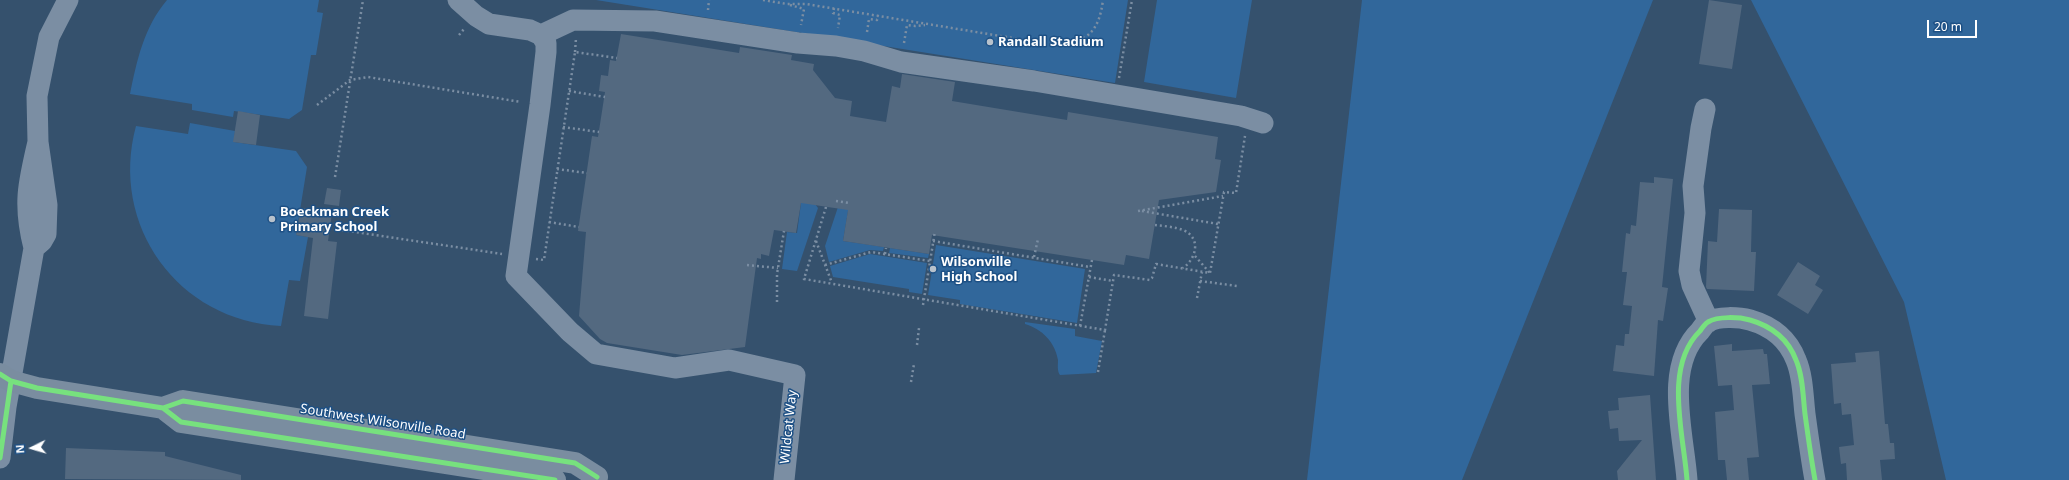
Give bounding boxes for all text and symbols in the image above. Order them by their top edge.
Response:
scale bar [1929,12,1979,38]
text: 20 m [1934,18,1962,35]
place label: Randall Stadium [998,34,1104,50]
marker: Randall Stadium [985,37,995,47]
place label: Boeckman Creek Primary School [280,204,389,235]
marker: Boeckman Creek Primary School [267,214,277,224]
place label: Wilsonville High School [941,254,1017,285]
marker: Wilsonville High School [928,264,938,274]
street label: Wildcat Way [777,389,801,465]
street label: Southwest Wilsonville Road [299,401,467,443]
north arrow [12,428,52,468]
text: N [12,444,27,454]

